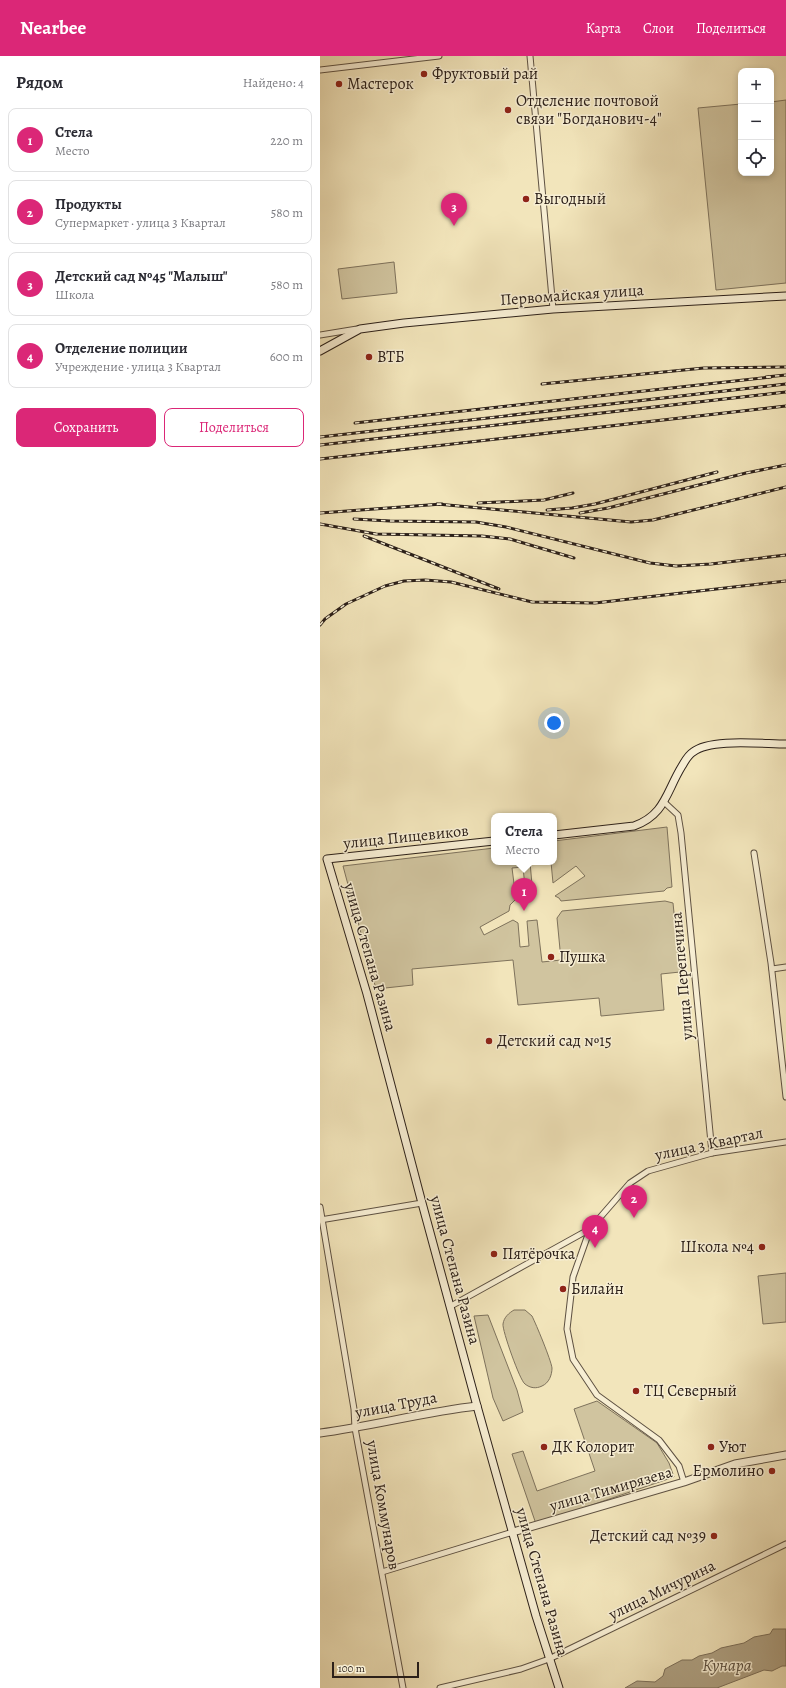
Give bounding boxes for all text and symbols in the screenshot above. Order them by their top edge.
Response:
text: Nearbee [20,15,86,41]
text: Карта [586,19,621,38]
text: Слои [643,19,674,38]
text: Поделиться [696,19,766,38]
place label: Фруктовый рай [432,63,538,85]
map controls [738,68,774,176]
button: + [738,68,774,104]
marker: Фруктовый рай [419,69,429,79]
text: Рядом [16,71,63,94]
place label: Мастерок [347,73,414,95]
text: Найдено: 4 [243,74,304,91]
marker: Мастерок [334,79,344,89]
place label: Отделение почтовой связи "Богданович-4" [516,90,662,130]
button: − [738,104,774,140]
marker: Отделение почтовой связи "Богданович-4" [503,105,513,115]
text: Стела [55,122,93,142]
text: 1 [28,132,32,149]
text: 220 m [270,132,303,149]
button: locate [738,140,774,176]
text: Место [55,142,90,159]
place label: Выгодный [534,188,606,210]
pin: 3 [441,193,467,226]
text: Продукты [55,194,122,214]
marker: Выгодный [521,194,531,204]
text: 2 [27,204,33,221]
text: 580 m [271,204,303,221]
text: Супермаркет · улица 3 Квартал [55,214,226,231]
text: Детский сад №45 "Малыш" [55,266,228,286]
text: 3 [27,276,33,293]
text: 580 m [271,276,303,293]
street label: Первомайская улица [499,279,645,311]
text: Школа [55,286,94,303]
text: Отделение полиции [55,338,188,358]
place label: ВТБ [377,346,405,368]
text: 4 [27,348,33,365]
text: 600 m [270,348,303,365]
marker: ВТБ [364,352,374,362]
text: Учреждение · улица 3 Квартал [55,358,221,375]
button: Сохранить [16,408,156,447]
button: Поделиться [164,408,304,447]
your location [544,713,564,733]
popup [491,813,557,865]
street label: улица Пищевиков [341,819,470,855]
text: Стела [505,821,543,841]
text: Место [505,841,540,858]
pin: 1 [511,878,537,911]
street label: улица Степана Разина [338,879,402,1034]
street label: улица Перепечина [665,911,699,1042]
place label: Пушка [559,946,606,968]
marker: Пушка [546,952,556,962]
place label: Детский сад №15 [497,1030,612,1052]
marker: Детский сад №15 [484,1036,494,1046]
street label: улица 3 Квартал [652,1122,765,1166]
pin: 2 [621,1185,647,1218]
street label: улица Степана Разина [424,1192,486,1348]
pin: 4 [582,1215,608,1248]
place label: Школа №4 [680,1236,754,1258]
marker: Школа №4 [757,1242,767,1252]
place label: Пятёрочка [502,1243,576,1265]
marker: Пятёрочка [489,1249,499,1259]
place label: Билайн [571,1278,624,1300]
marker: Билайн [558,1284,568,1294]
place label: ТЦ Северный [644,1380,737,1402]
street label: улица Труда [352,1386,439,1424]
marker: ТЦ Северный [631,1386,641,1396]
place label: ДК Колорит [552,1436,634,1458]
place label: Уют [719,1436,746,1458]
street label: улица Коммунаров [361,1437,405,1572]
marker: ДК Колорит [539,1442,549,1452]
marker: Уют [706,1442,716,1452]
place label: Ермолино [693,1460,764,1482]
street label: улица Тимирязева [546,1461,676,1517]
marker: Ермолино [767,1466,777,1476]
street label: улица Степана Разина [510,1504,574,1659]
place label: Детский сад №39 [590,1525,706,1547]
marker: Детский сад №39 [709,1531,719,1541]
street label: улица Мичурина [604,1554,720,1626]
water label: Кунара [702,1654,752,1677]
scale bar [332,1660,419,1679]
text: 100 m [338,1661,365,1676]

